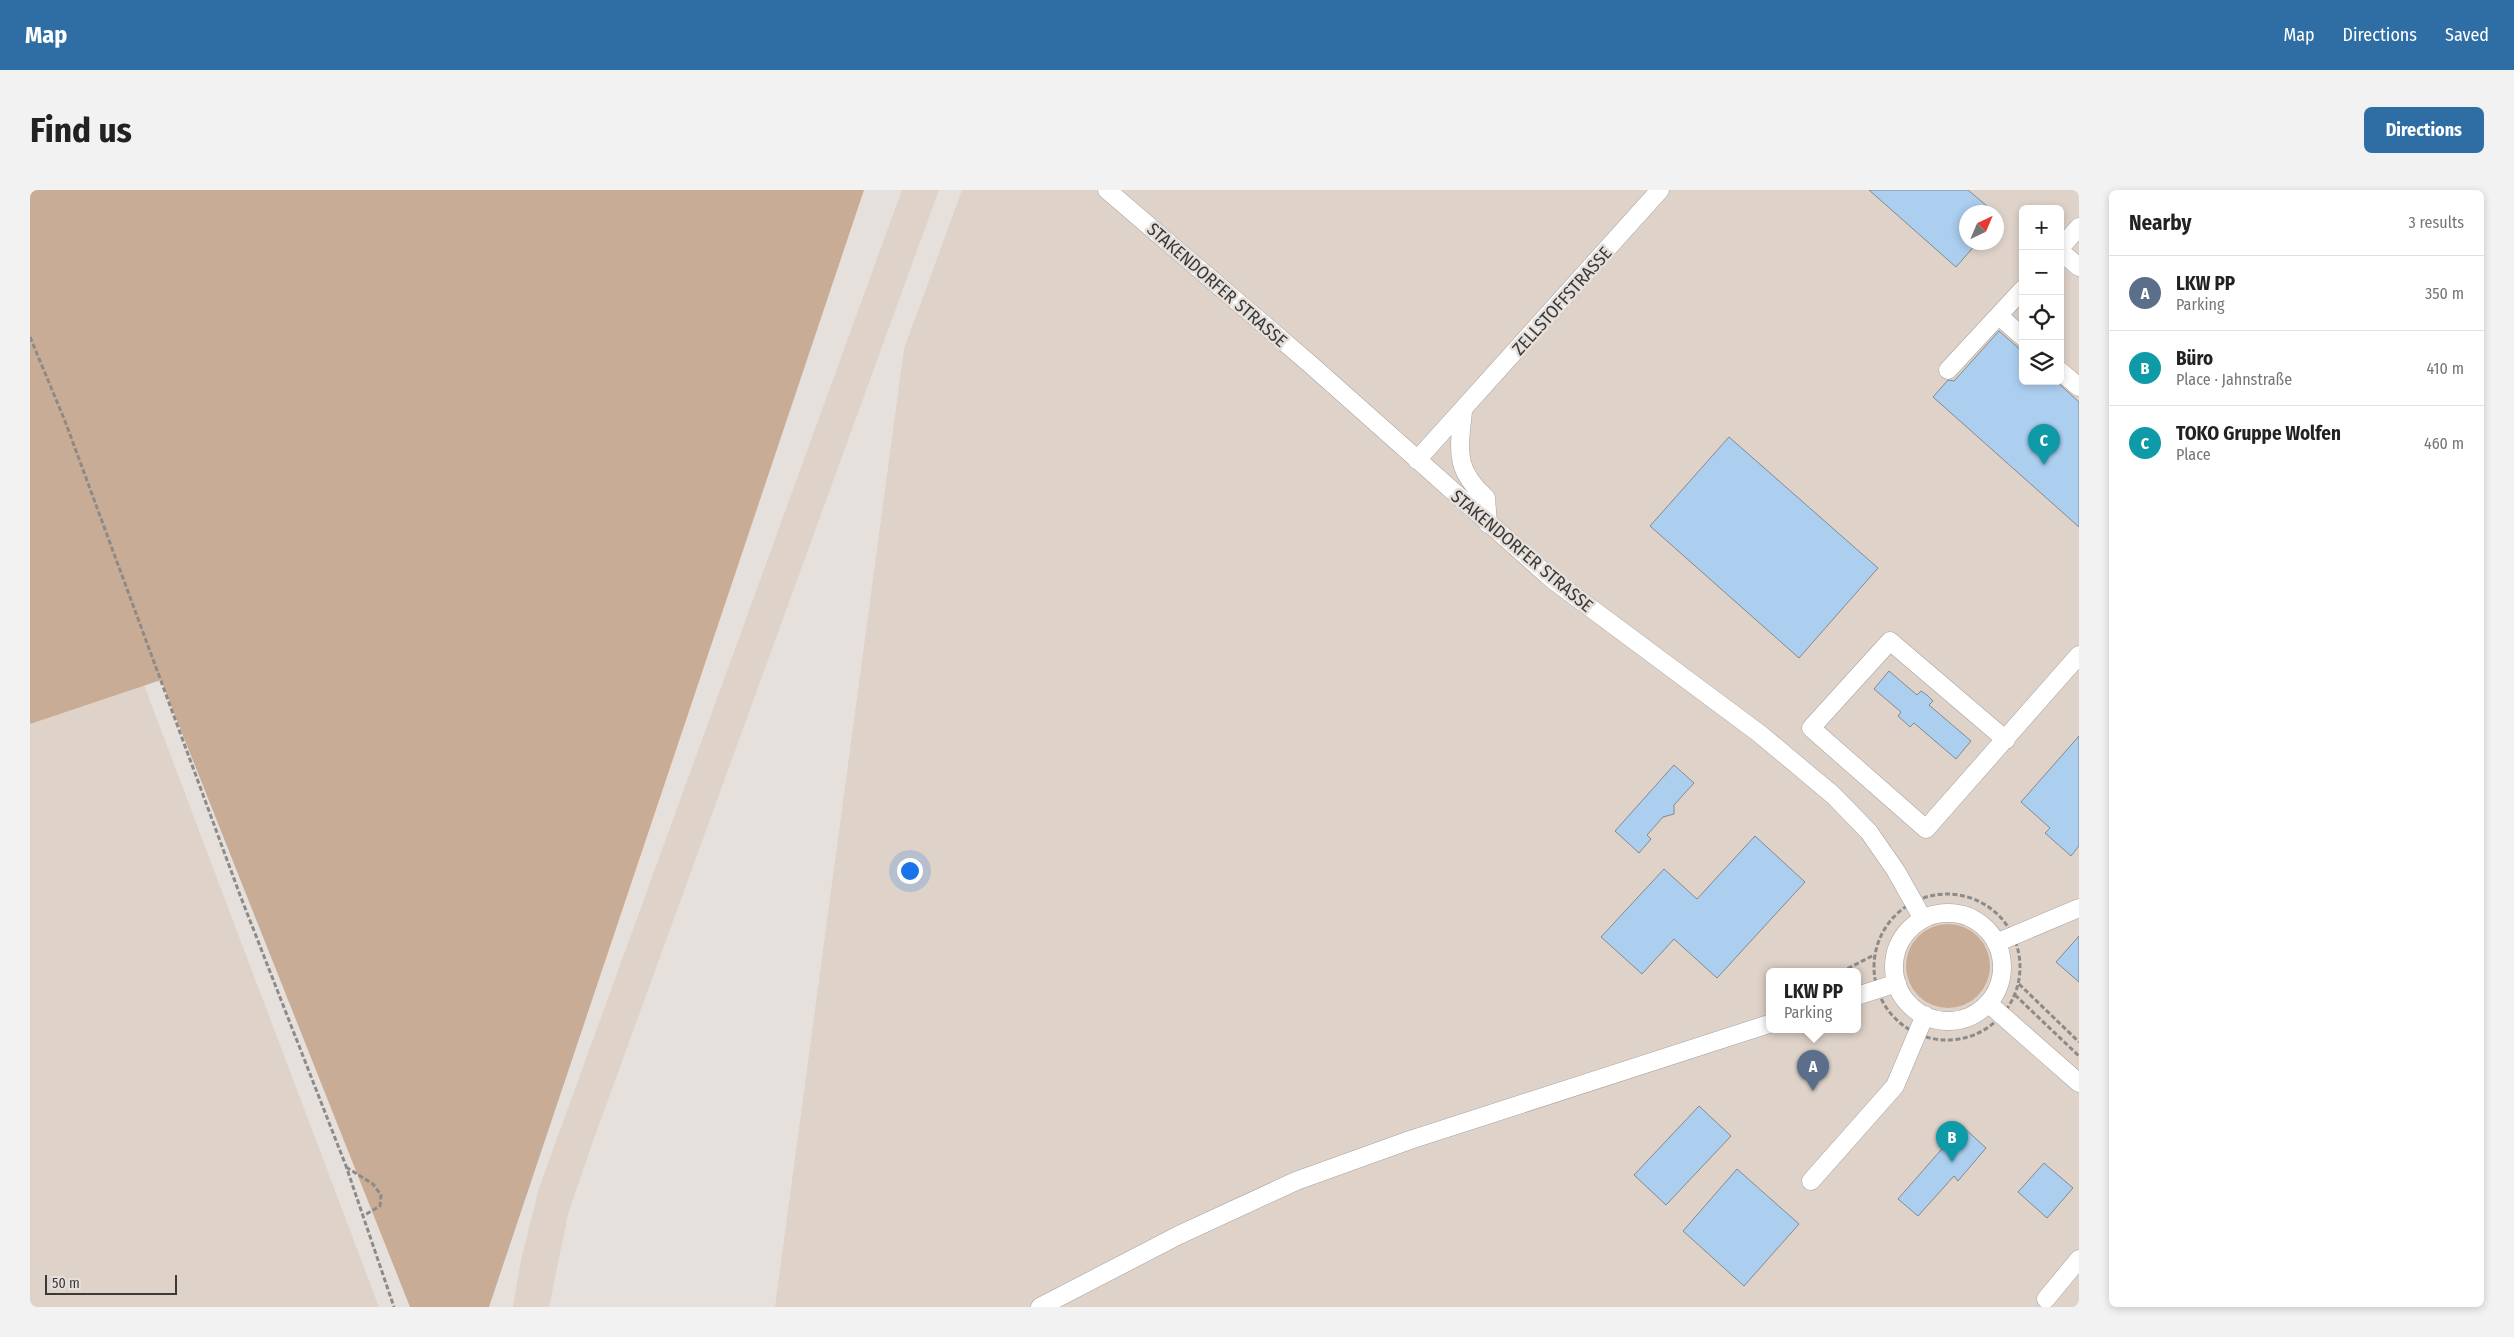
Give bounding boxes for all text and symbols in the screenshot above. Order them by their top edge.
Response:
text: Map [25,21,67,49]
text: Map [2283,24,2315,46]
text: Directions [2343,24,2417,46]
text: Saved [2445,24,2489,46]
button: Directions [2364,107,2484,153]
text: Find us [30,109,132,151]
north arrow [1959,205,2004,250]
map controls [2019,205,2064,385]
button: + [2019,205,2064,250]
text: Nearby [2129,210,2191,236]
text: 3 results [2408,213,2464,232]
street label: STAKENDORFER STRASSE [1142,218,1292,352]
street label: ZELLSTOFFSTRASSE [1508,242,1616,360]
button: − [2019,250,2064,295]
text: LKW PP [2176,272,2235,295]
text: A [2141,284,2149,303]
text: 350 m [2425,284,2464,303]
button: locate [2019,295,2064,340]
text: Parking [2176,295,2224,314]
button: layers [2019,340,2064,385]
text: Büro [2176,347,2213,370]
text: B [2141,359,2149,378]
text: 410 m [2426,359,2464,378]
text: Place · Jahnstraße [2176,370,2292,389]
text: TOKO Gruppe Wolfen [2176,422,2341,445]
pin: C [2028,424,2060,465]
text: C [2141,434,2149,453]
text: 460 m [2424,434,2464,453]
text: Place [2176,445,2211,464]
street label: STAKENDORFER STRASSE [1447,485,1597,617]
your location [897,858,923,884]
popup [1766,968,1861,1033]
text: LKW PP [1784,980,1843,1003]
text: Parking [1784,1003,1832,1022]
pin: A [1797,1050,1829,1091]
pin: B [1936,1121,1968,1162]
scale bar [45,1272,178,1295]
text: 50 m [52,1275,80,1292]

